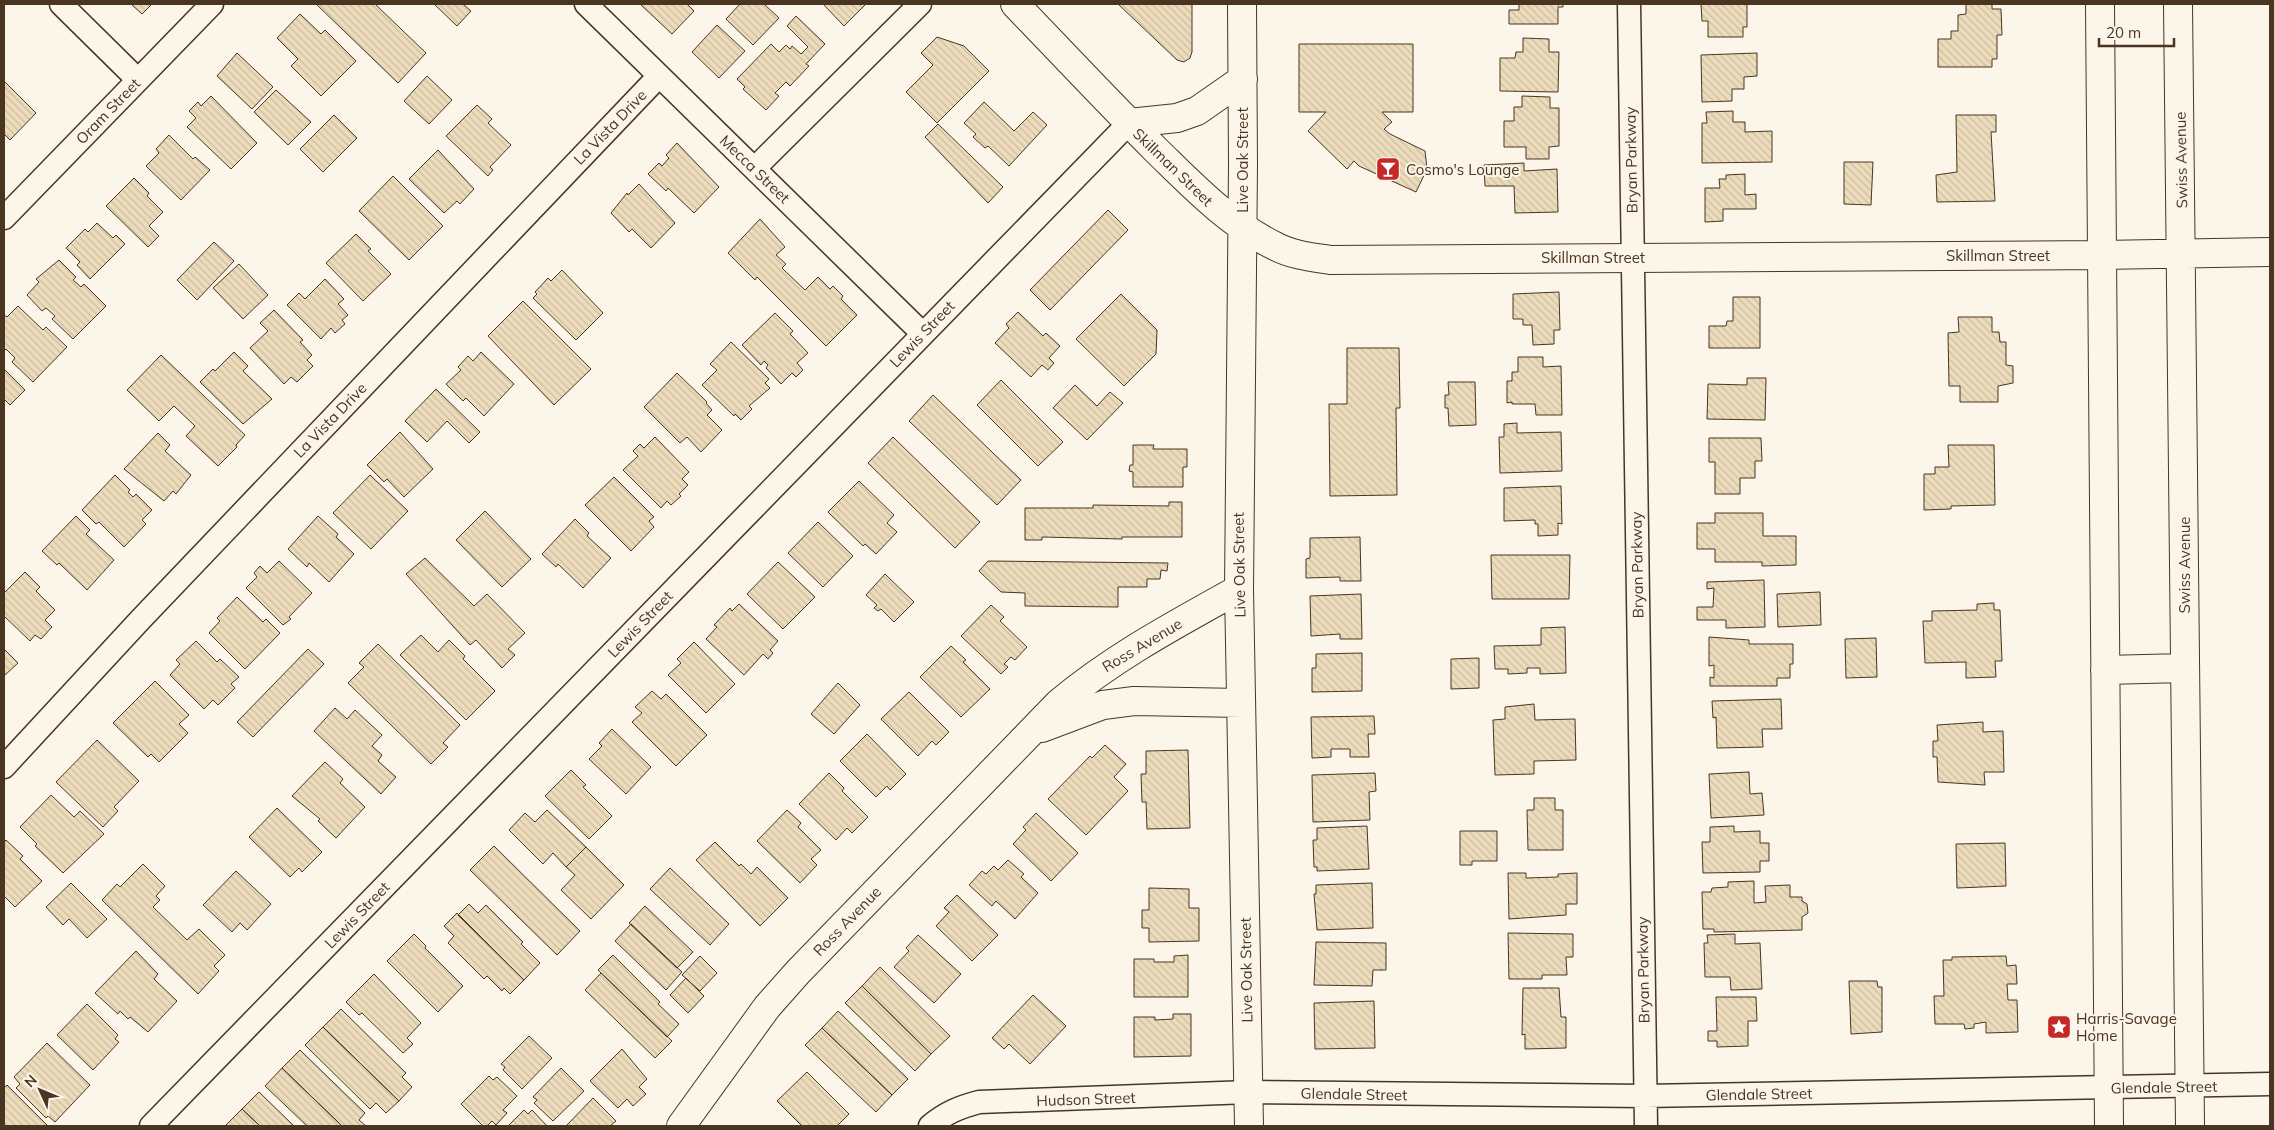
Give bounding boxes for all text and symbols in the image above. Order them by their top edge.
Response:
scale bar [2099,15,2174,47]
text: 20 m [2106,23,2141,42]
street label: Oram Street [72,74,144,148]
street label: La Vista Drive [570,86,650,168]
street label: Bryan Parkway [1621,106,1641,214]
street label: Live Oak Street [1233,107,1252,213]
street label: Swiss Avenue [2171,111,2191,209]
street label: Skillman Street [1129,124,1217,210]
street label: Mecca Street [716,131,794,207]
bar icon: Cosmo's Lounge [1375,156,1401,182]
place label: Cosmo's Lounge [1406,160,1519,179]
street label: Skillman Street [1946,246,2050,265]
street label: Skillman Street [1541,248,1645,267]
street label: Lewis Street [885,297,959,371]
street label: La Vista Drive [290,379,370,461]
street label: Bryan Parkway [1627,511,1647,619]
street label: Live Oak Street [1229,512,1249,618]
street label: Swiss Avenue [2175,517,2194,613]
street label: Lewis Street [603,587,677,661]
street label: Ross Avenue [1099,614,1185,676]
street label: Lewis Street [320,878,394,952]
street label: Ross Avenue [809,882,885,960]
street label: Bryan Parkway [1633,916,1653,1024]
street label: Live Oak Street [1236,917,1256,1023]
place label: Harris-Savage Home [2076,1009,2177,1045]
place icon: Harris-Savage Home [2046,1014,2072,1040]
north arrow [15,1065,65,1115]
text: N [21,1071,41,1091]
street label: Glendale Street [2111,1077,2217,1097]
street label: Glendale Street [1301,1084,1407,1104]
street label: Glendale Street [1706,1084,1812,1104]
street label: Hudson Street [1036,1088,1136,1110]

